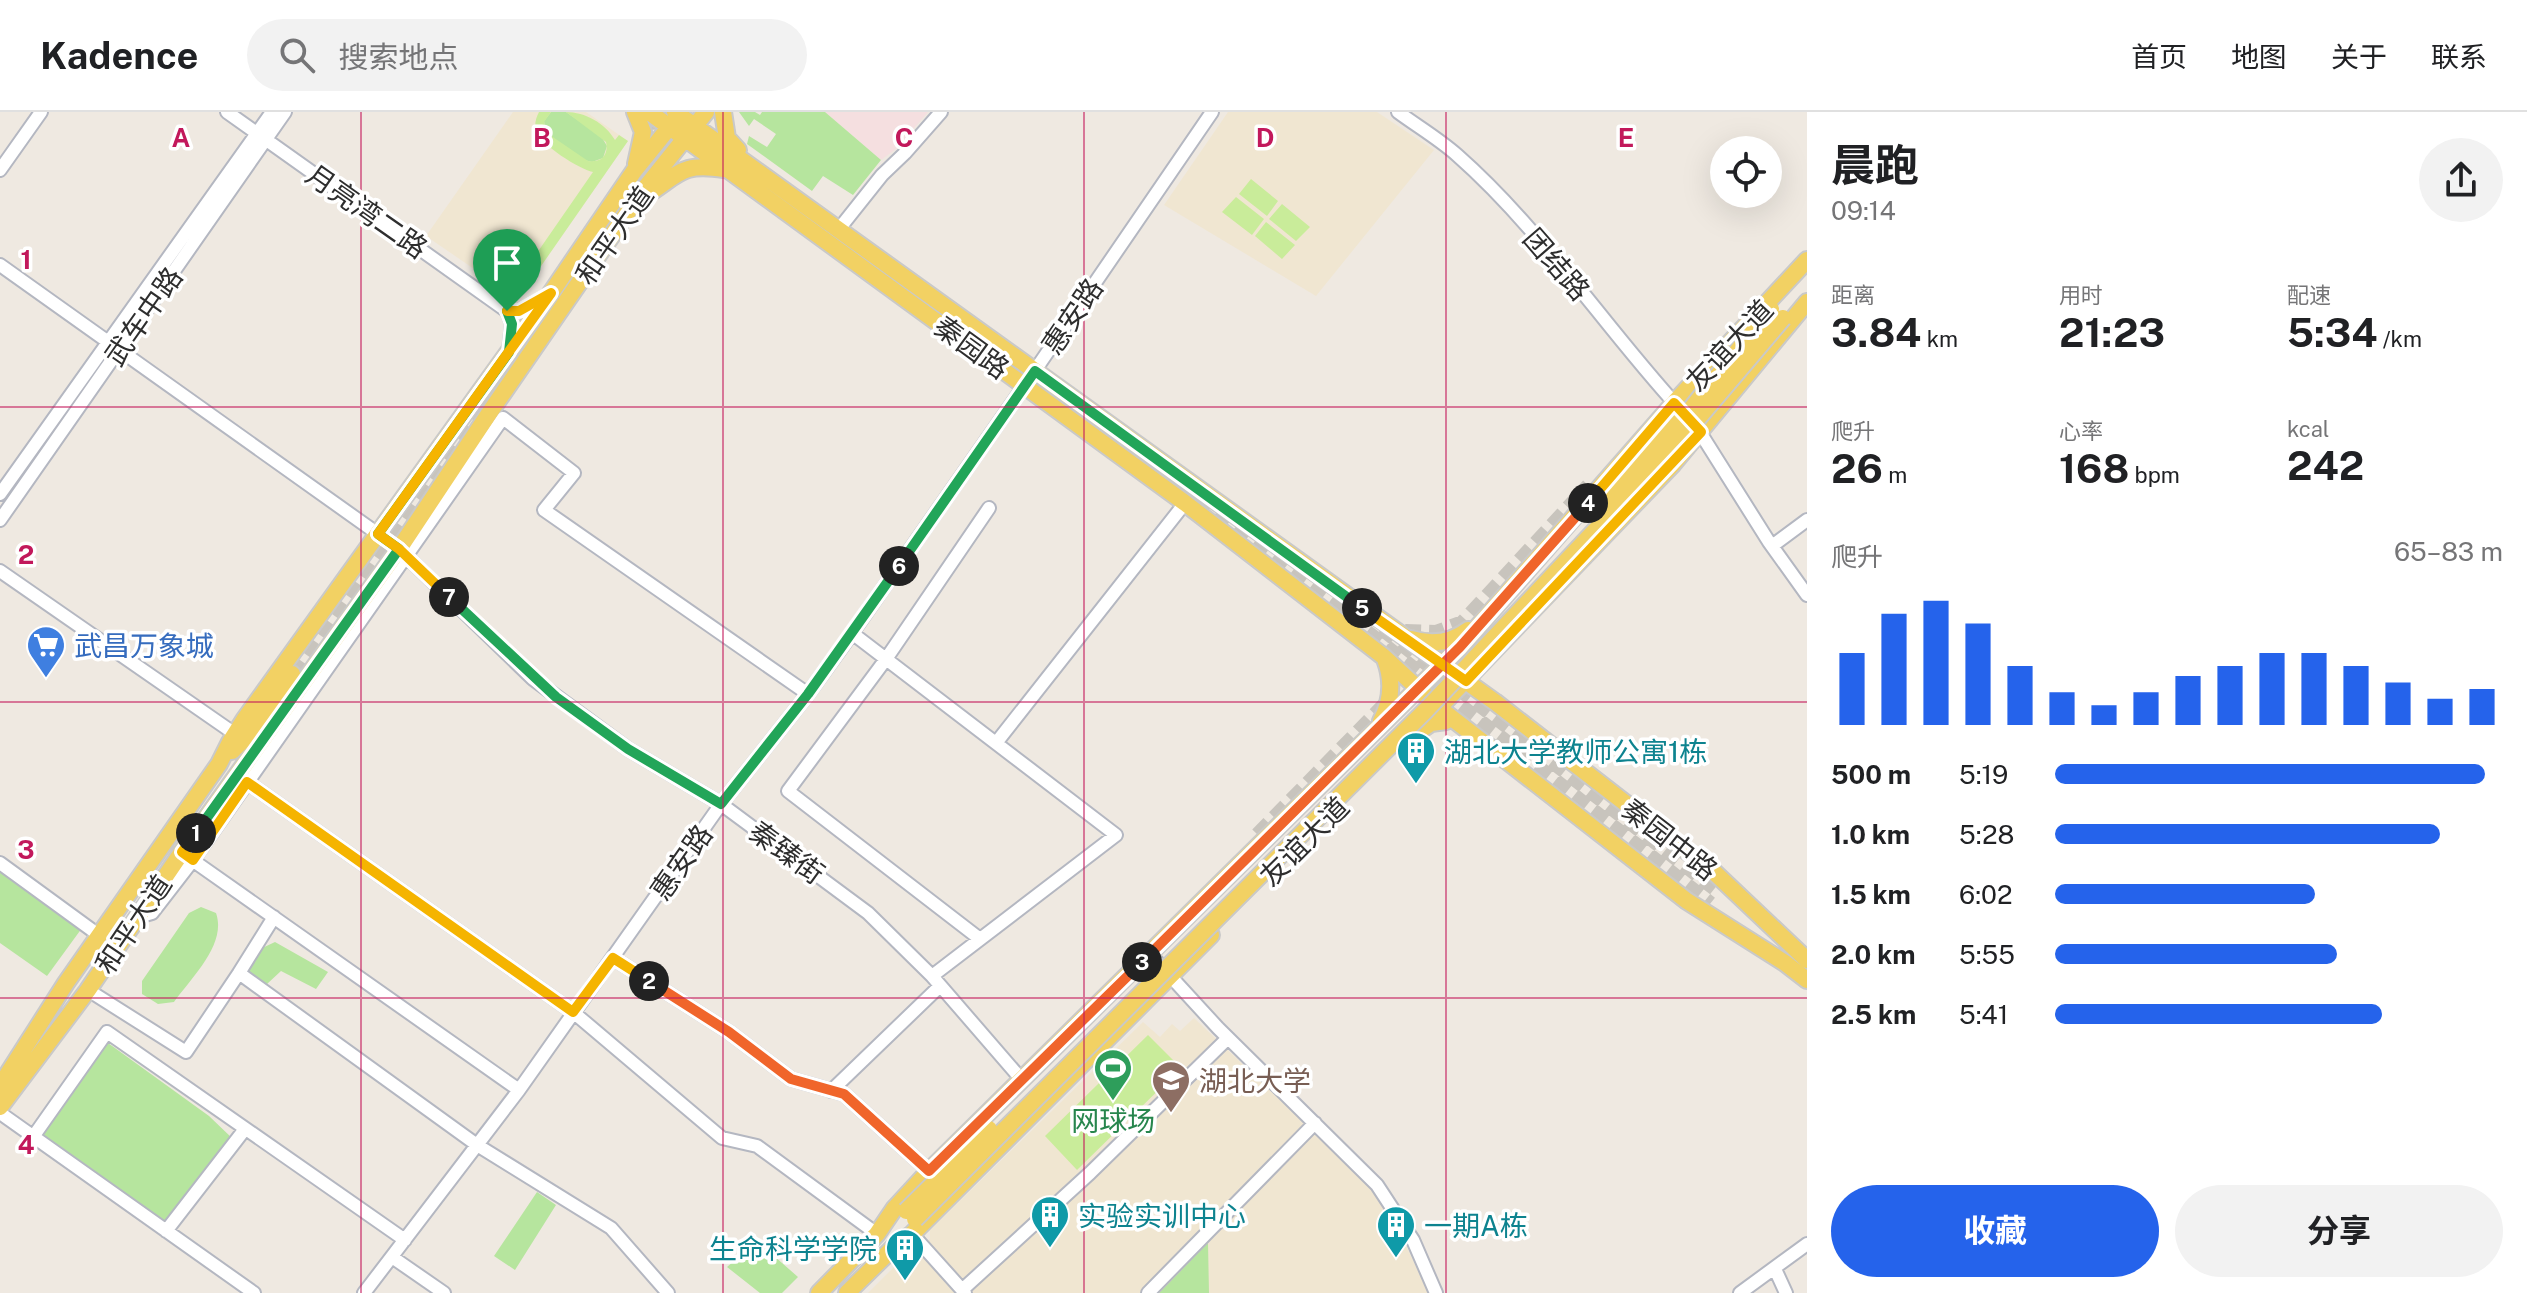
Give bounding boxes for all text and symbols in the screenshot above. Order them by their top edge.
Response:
search box [247,19,807,91]
text: Kadence [40,33,199,78]
icon: search [275,33,319,77]
text: 搜索地点 [339,39,459,75]
text: 首页 [2131,40,2187,73]
text: 地图 [2231,40,2287,73]
text: 关于 [2331,40,2387,73]
text: 联系 [2431,40,2487,73]
text: A [172,122,191,153]
text: B [533,122,551,153]
text: C [895,122,913,153]
text: D [1256,122,1274,153]
text: E [1618,122,1634,153]
map controls [1710,136,1782,208]
button: locate [1710,136,1782,208]
button: share [2419,138,2503,222]
text: 晨跑 [1831,139,1919,191]
street label: 月亮湾二路 [300,157,434,265]
street label: 和平大道 [568,180,660,290]
text: 09:14 [1831,195,1896,226]
street label: 团结路 [1517,221,1597,307]
pin [473,229,541,311]
icon: arrive [485,241,529,285]
text: 1 [20,244,32,275]
street label: 武车中路 [97,261,189,371]
street label: 惠安路 [1035,272,1109,360]
text: 距离 [1831,282,1875,308]
text: 用时 [2059,282,2103,308]
text: 配速 [2287,282,2331,308]
street label: 友谊大道 [1679,293,1779,397]
street label: 秦园路 [928,309,1016,385]
text: 3.84 [1831,309,1921,356]
text: 21:23 [2059,309,2165,356]
text: 5:34 [2287,309,2377,356]
text: km [1921,326,1958,352]
text: /km [2377,326,2422,352]
text: kcal [2287,416,2329,442]
text: 爬升 [1831,418,1875,444]
text: 心率 [2059,418,2103,444]
text: 242 [2287,442,2364,489]
text: 26 [1831,445,1883,492]
text: 168 [2059,445,2129,492]
text: m [1883,462,1907,488]
text: bpm [2129,462,2180,488]
pin: 4 [1568,483,1608,523]
text: 4 [1581,490,1595,516]
text: 65–83 m [2394,536,2503,567]
text: 2 [18,539,34,570]
text: 爬升 [1831,541,1883,572]
pin: 6 [879,546,919,586]
text: 6 [892,553,906,579]
pin: 7 [429,577,469,617]
text: 7 [442,584,456,610]
pin: 5 [1342,588,1382,628]
text: 5 [1355,595,1369,621]
supermarket icon: 武昌万象城 [25,624,67,679]
place label: 武昌万象城 [74,629,214,662]
building icon: 湖北大学教师公寓1栋 [1395,730,1437,785]
place label: 湖北大学教师公寓1栋 [1444,735,1707,768]
text: 500 m [1831,759,1911,790]
text: 5:19 [1959,759,2008,790]
street label: 友谊大道 [1253,790,1355,892]
street label: 秦园中路 [1616,792,1724,886]
pin: 1 [176,813,216,853]
street label: 秦臻街 [743,814,831,890]
street label: 惠安路 [643,818,719,906]
text: 1.0 km [1831,819,1910,850]
text: 5:28 [1959,819,2014,850]
text: 1 [191,820,201,846]
text: 3 [17,834,35,865]
street label: 和平大道 [88,868,178,980]
text: 1.5 km [1831,879,1911,910]
text: 6:02 [1959,879,2012,910]
text: 2.0 km [1831,939,1916,970]
text: 5:55 [1959,939,2015,970]
pin: 3 [1122,942,1162,982]
text: 3 [1135,949,1149,975]
pin: 2 [629,961,669,1001]
text: 2 [642,968,656,994]
text: 2.5 km [1831,999,1916,1030]
text: 5:41 [1959,999,2008,1030]
sports icon: 网球场 [1092,1047,1134,1102]
school or university icon: 湖北大学 [1150,1059,1192,1114]
place label: 湖北大学 [1199,1064,1311,1097]
place label: 网球场 [1071,1104,1155,1137]
text: 4 [17,1129,35,1160]
button: 收藏 [1831,1185,2159,1277]
button: 分享 [2175,1185,2503,1277]
building icon: 实验实训中心 [1029,1194,1071,1249]
place label: 实验实训中心 [1078,1199,1246,1232]
building icon: 一期A栋 [1375,1204,1417,1259]
place label: 一期A栋 [1424,1209,1528,1242]
building icon: 生命科学学院 [884,1227,926,1282]
place label: 生命科学学院 [709,1232,877,1265]

